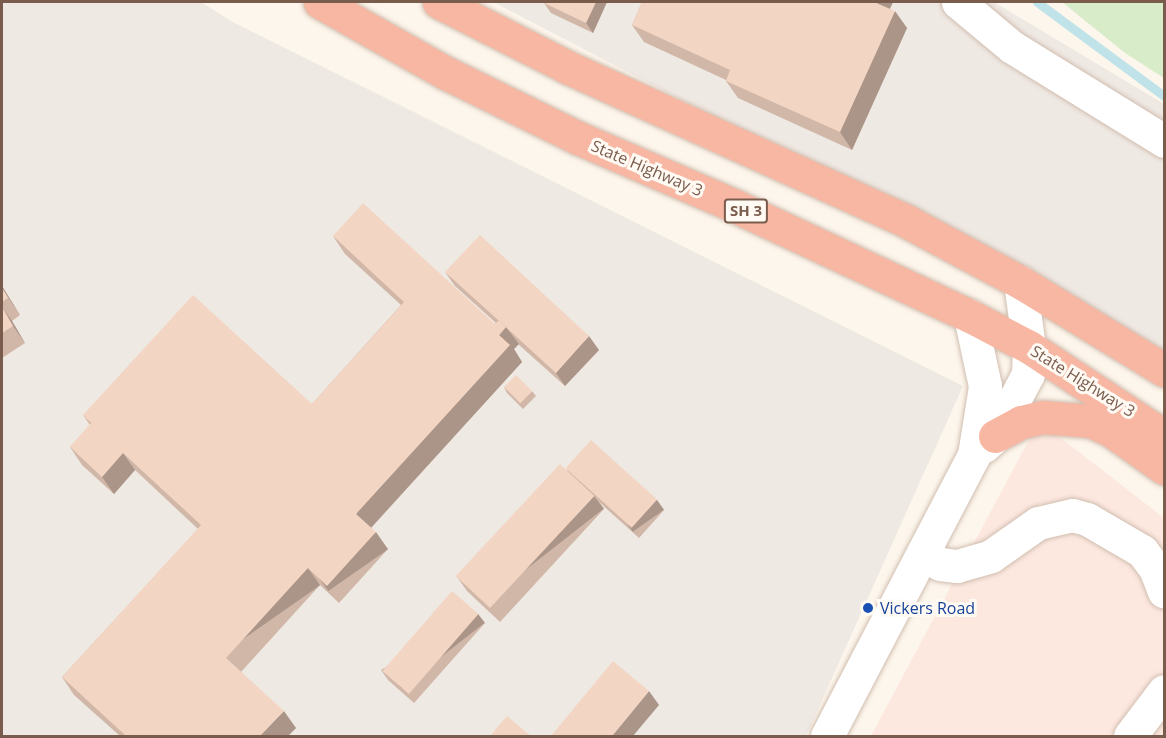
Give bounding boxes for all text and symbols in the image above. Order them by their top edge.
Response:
street label: State Highway 3 [588,136,706,200]
road number: SH 3 [724,199,768,223]
street label: State Highway 3 [1027,341,1139,421]
place label: Vickers Road [880,598,975,618]
marker: Vickers Road [861,601,875,615]

